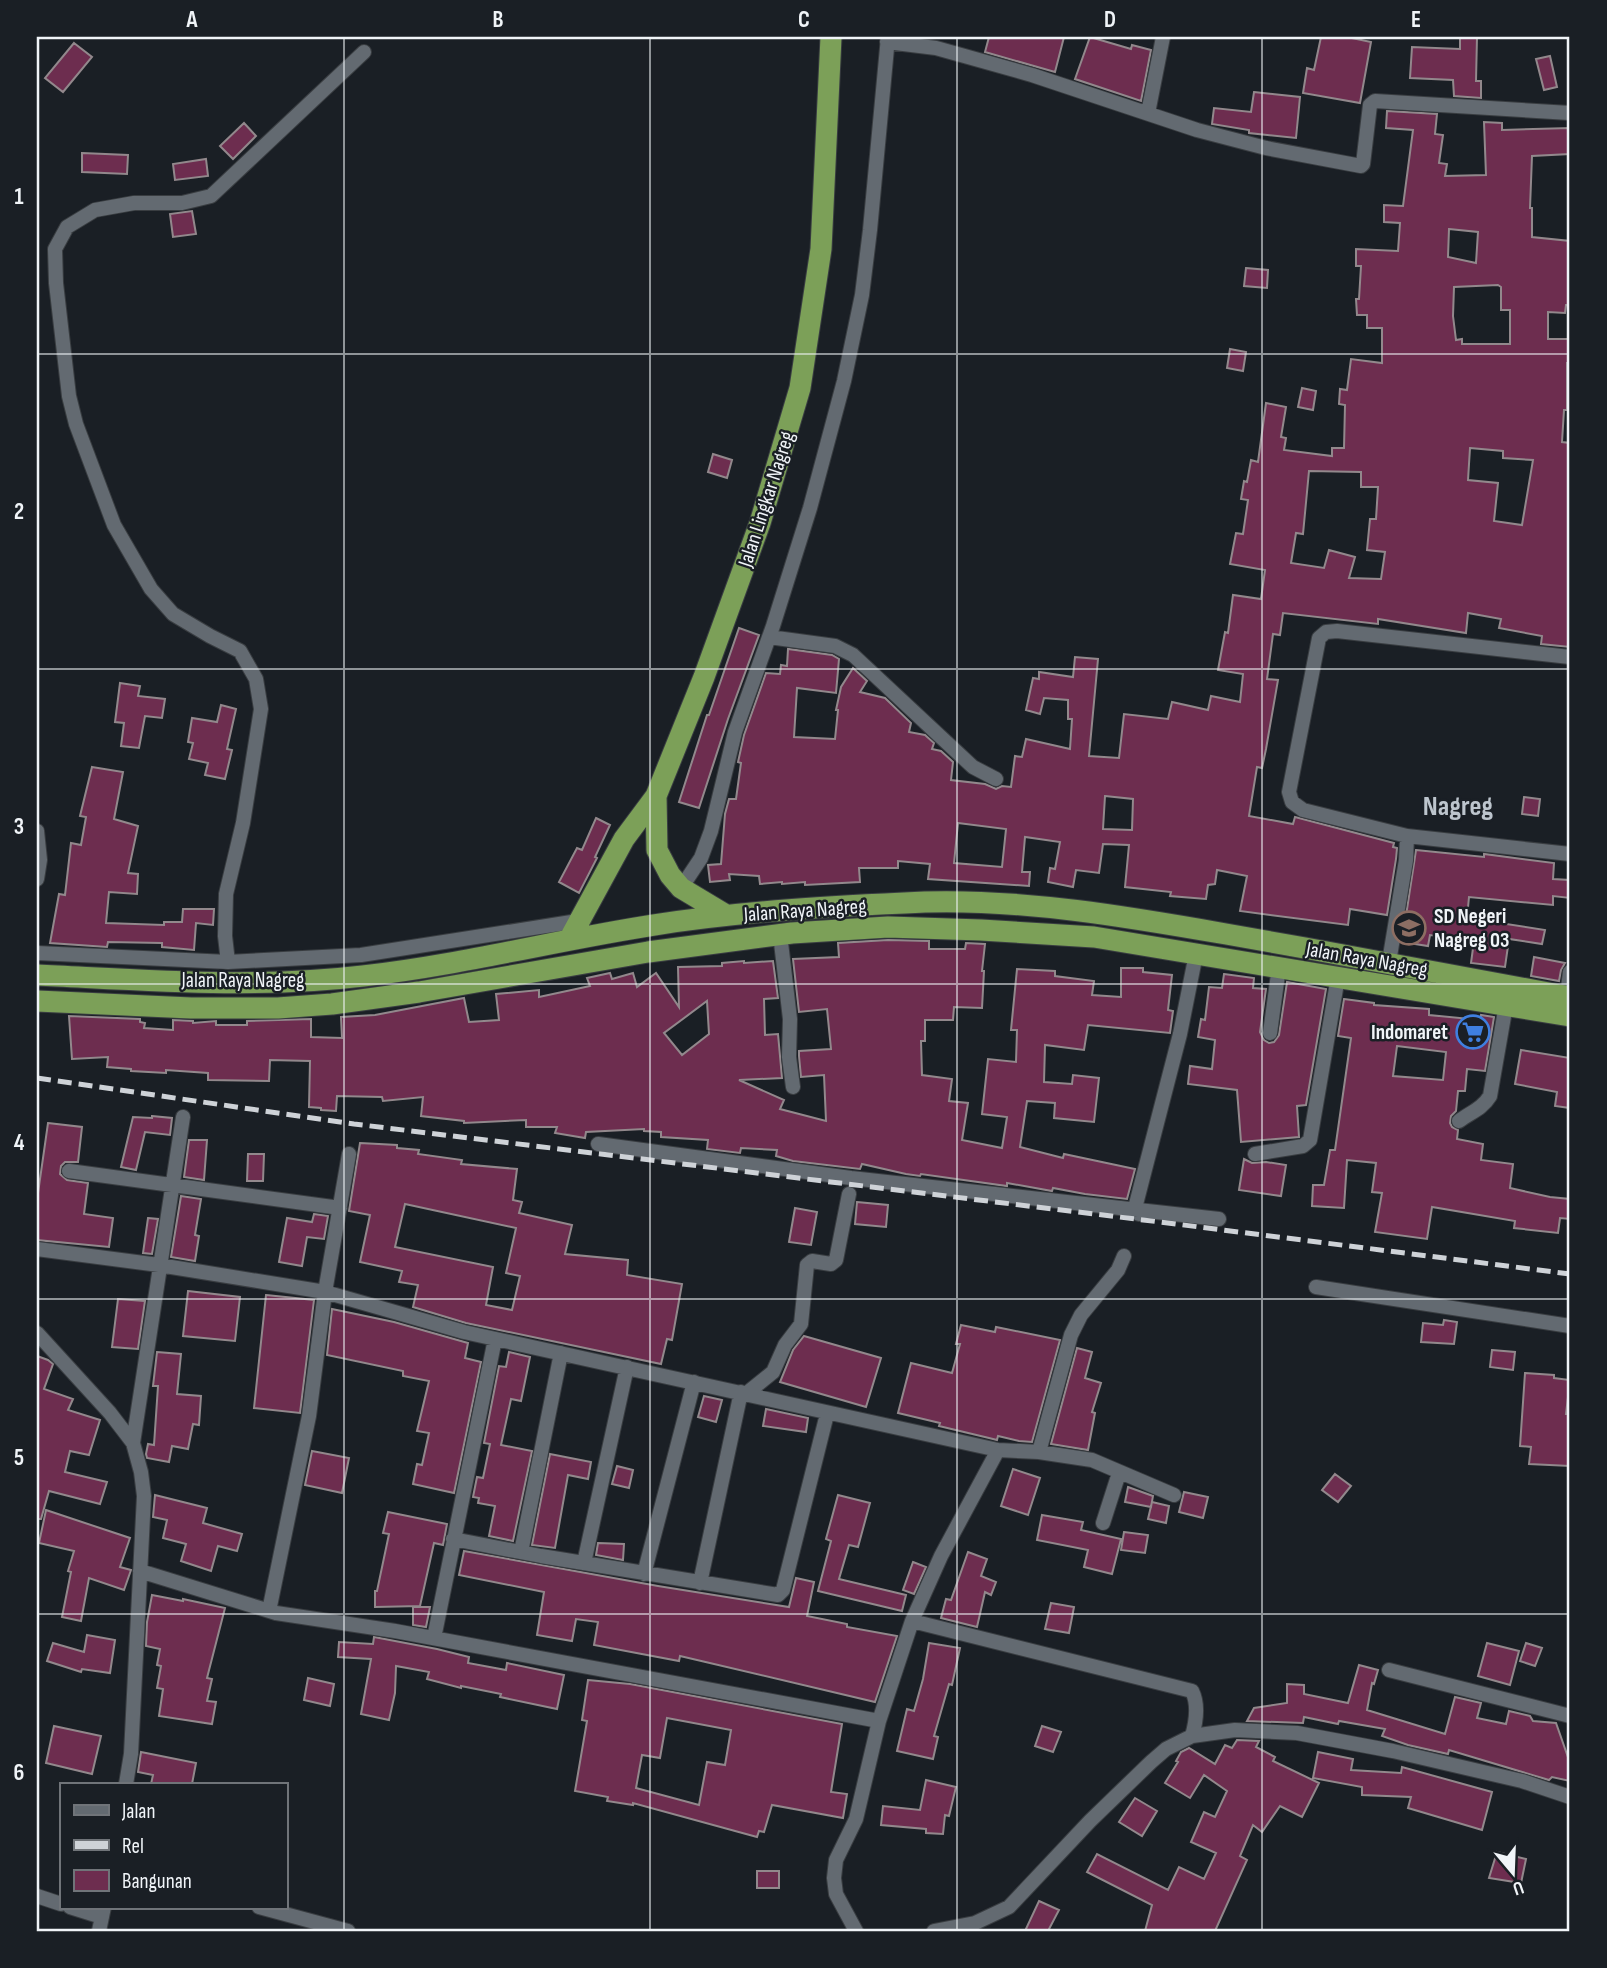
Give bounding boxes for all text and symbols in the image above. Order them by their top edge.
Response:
text: A [186,6,199,34]
text: B [493,6,504,34]
text: C [798,6,810,34]
text: D [1104,6,1116,34]
text: E [1411,6,1421,34]
text: 1 [14,183,24,211]
street label: Jalan Lingkar Nagreg [733,428,800,571]
text: 2 [14,498,24,526]
district label: Nagreg [1423,790,1493,823]
text: 3 [14,813,24,841]
street label: Jalan Raya Nagreg [742,894,867,927]
place label: SD Negeri Nagreg 03 [1434,904,1509,953]
school or university icon: SD Negeri Nagreg 03 [1390,909,1428,947]
street label: Jalan Raya Nagreg [1303,936,1430,982]
street label: Jalan Raya Nagreg [181,968,304,993]
supermarket icon: Indomaret [1454,1013,1492,1051]
place label: Indomaret [1371,1020,1448,1045]
text: 4 [14,1129,25,1157]
text: 5 [14,1444,24,1472]
text: 6 [14,1759,24,1787]
legend [60,1783,287,1909]
text: Jalan [121,1799,155,1824]
text: Rel [122,1834,144,1859]
north arrow [1478,1839,1548,1909]
text: Bangunan [122,1869,192,1894]
text: U [1510,1875,1526,1900]

